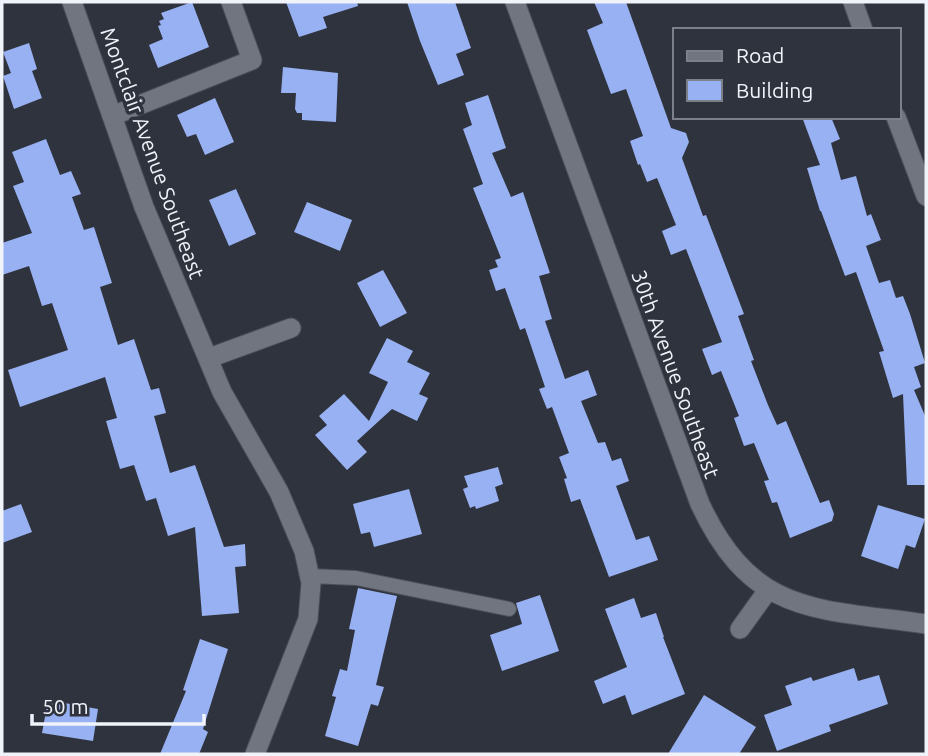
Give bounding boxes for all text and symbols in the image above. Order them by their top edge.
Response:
street label: Montclair Avenue Southeast [96,24,210,282]
legend [673,28,900,119]
text: Road [736,43,784,67]
text: Building [736,78,813,102]
street label: 30th Avenue Southeast [627,267,725,481]
scale bar [32,682,203,726]
text: 50 m [42,694,89,718]

